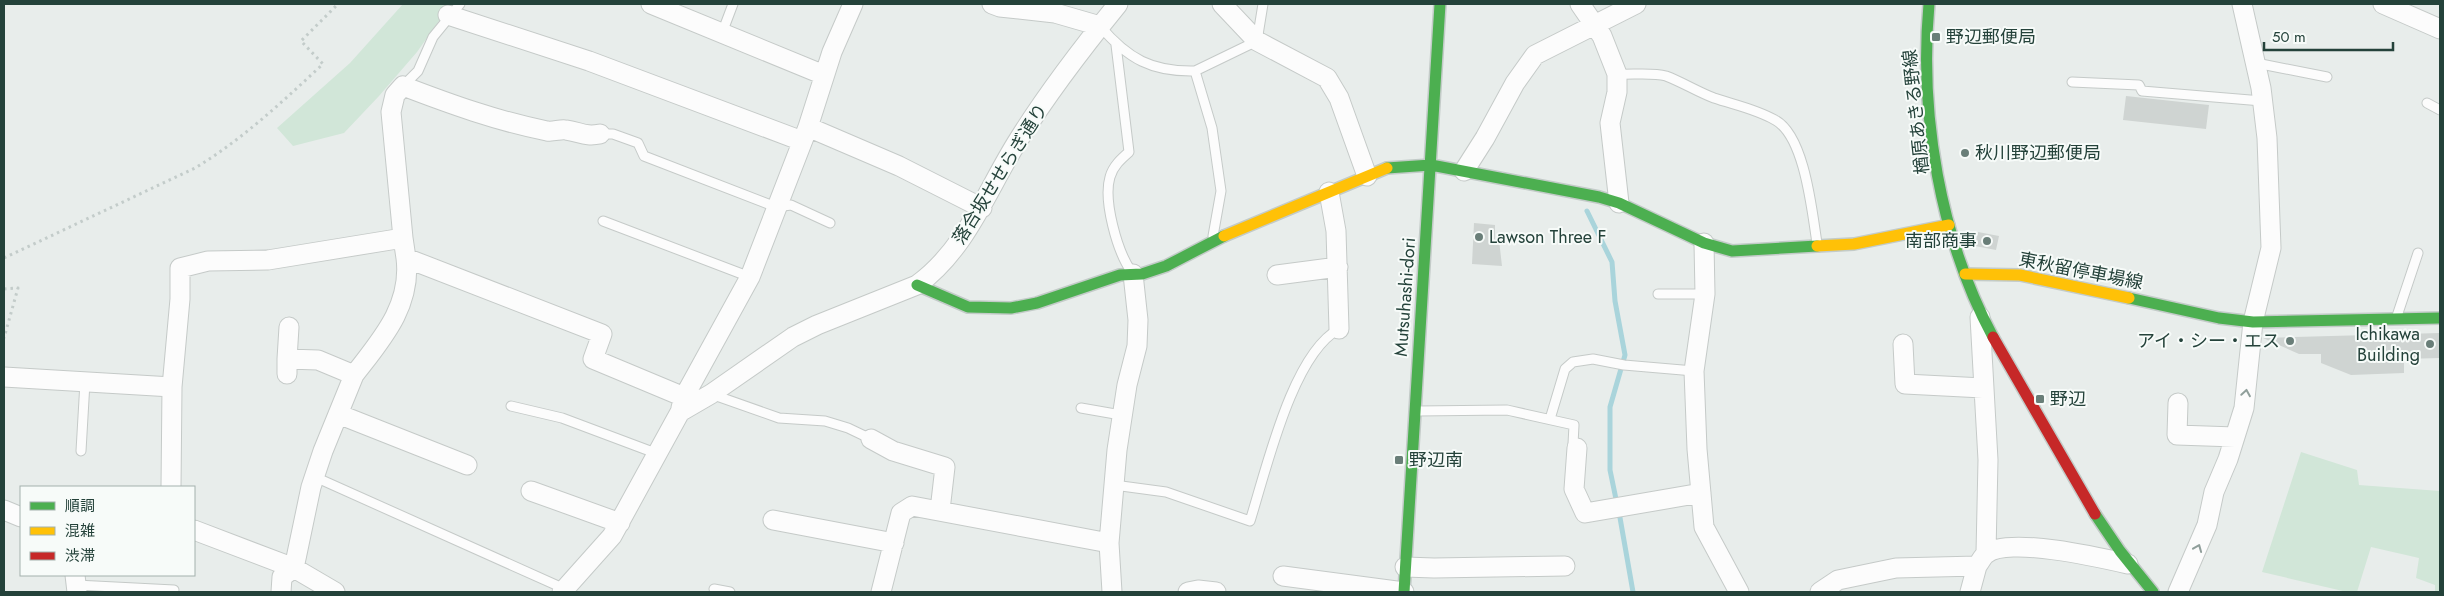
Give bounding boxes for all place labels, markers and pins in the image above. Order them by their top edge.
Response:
place label: 野辺郵便局 [1946,24,2036,50]
marker: 野辺郵便局 [1930,31,1942,43]
place label: 秋川野辺郵便局 [1975,140,2101,166]
marker: 秋川野辺郵便局 [1959,147,1971,159]
place label: Lawson Three F [1489,224,1607,250]
place label: 南部商事 [1905,228,1977,254]
marker: Lawson Three F [1473,231,1485,243]
marker: 南部商事 [1981,235,1993,247]
place label: Ichikawa Building [2355,321,2420,368]
place label: アイ・シー・エス [2137,328,2280,354]
marker: アイ・シー・エス [2284,335,2296,347]
marker: Ichikawa Building [2424,338,2436,350]
place label: 野辺 [2050,386,2086,412]
marker: 野辺 [2034,393,2046,405]
place label: 野辺南 [1409,447,1463,473]
marker: 野辺南 [1393,454,1405,466]

